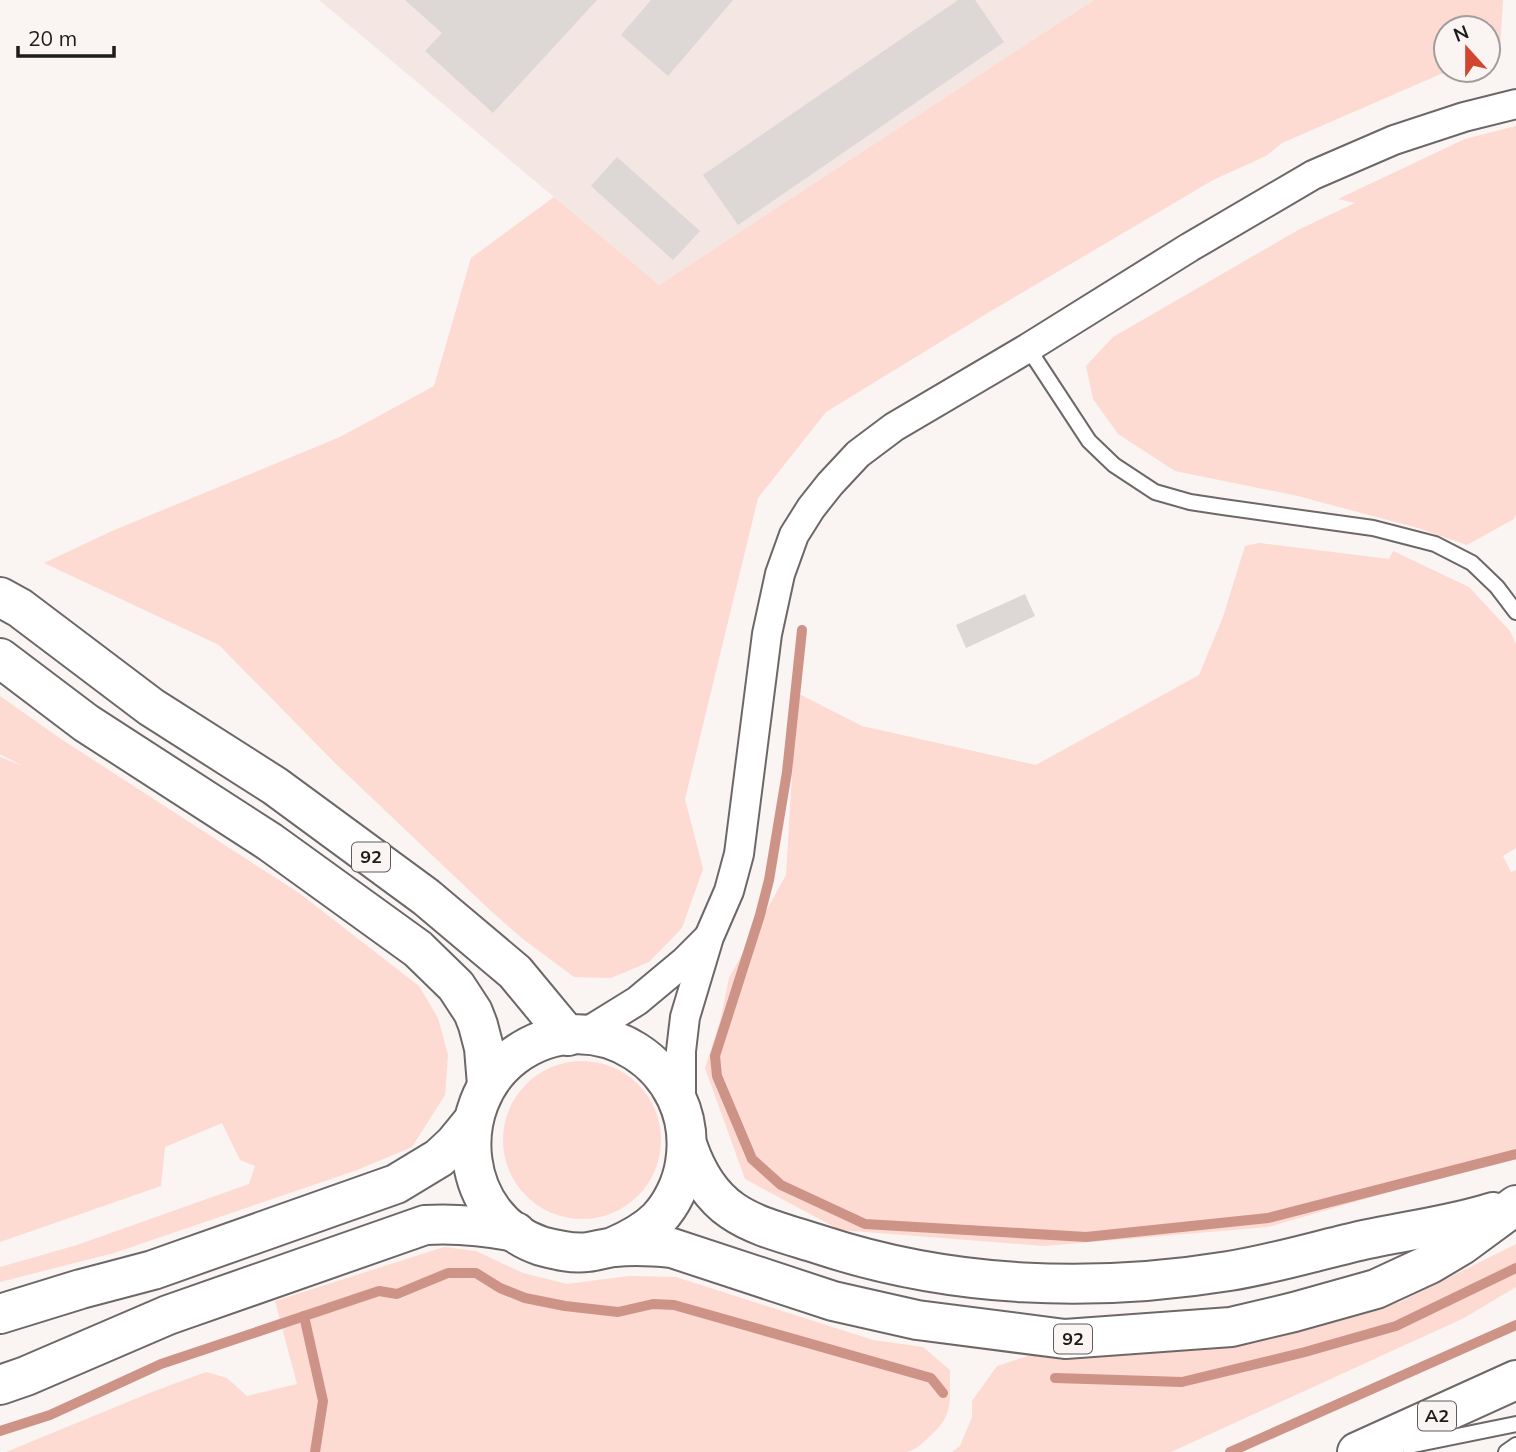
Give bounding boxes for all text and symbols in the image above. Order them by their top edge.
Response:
scale bar [18,14,114,58]
north arrow [1432,14,1502,84]
text: N [1450,19,1472,47]
text: 20 m [28,25,77,51]
road number: 92 [352,842,390,872]
road number: 92 [1054,1324,1092,1354]
road number: A2 [1418,1401,1456,1430]

